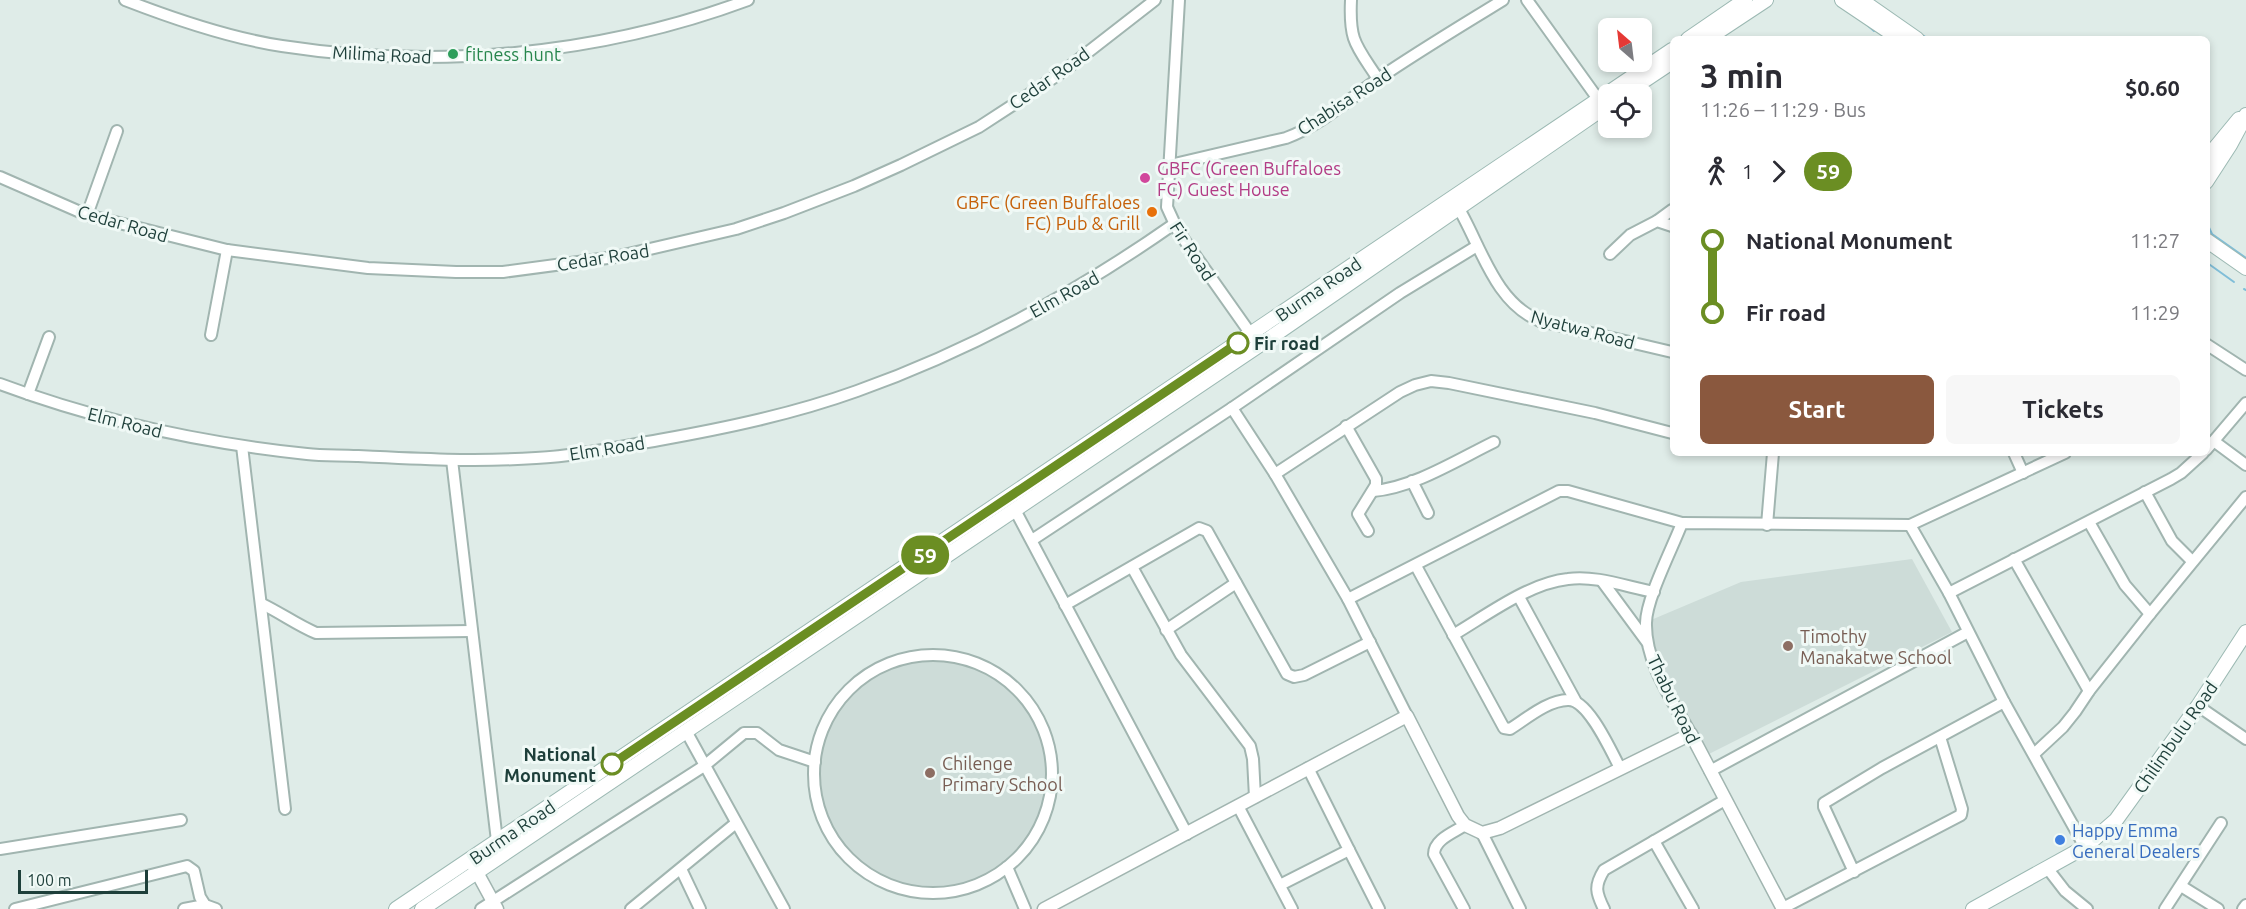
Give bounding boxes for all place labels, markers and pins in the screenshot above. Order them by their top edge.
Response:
place label: fitness hunt [465,44,561,64]
marker: fitness hunt [446,47,460,61]
place label: GBFC (Green Buffaloes FC) Guest House [1157,158,1341,200]
marker: GBFC (Green Buffaloes FC) Guest House [1138,171,1152,185]
place label: GBFC (Green Buffaloes FC) Pub & Grill [956,192,1140,234]
marker: GBFC (Green Buffaloes FC) Pub & Grill [1145,205,1159,219]
marker: Fir road [1227,332,1249,354]
place label: Fir road [1254,333,1319,353]
place label: Timothy Manakatwe School [1800,626,1952,667]
marker: Timothy Manakatwe School [1781,639,1795,653]
place label: National Monument [504,744,597,785]
marker: National Monument [601,753,623,775]
place label: Chilenge Primary School [942,753,1063,794]
marker: Chilenge Primary School [923,766,937,780]
place label: Happy Emma General Dealers [2072,820,2200,861]
marker: Happy Emma General Dealers [2053,833,2067,847]

